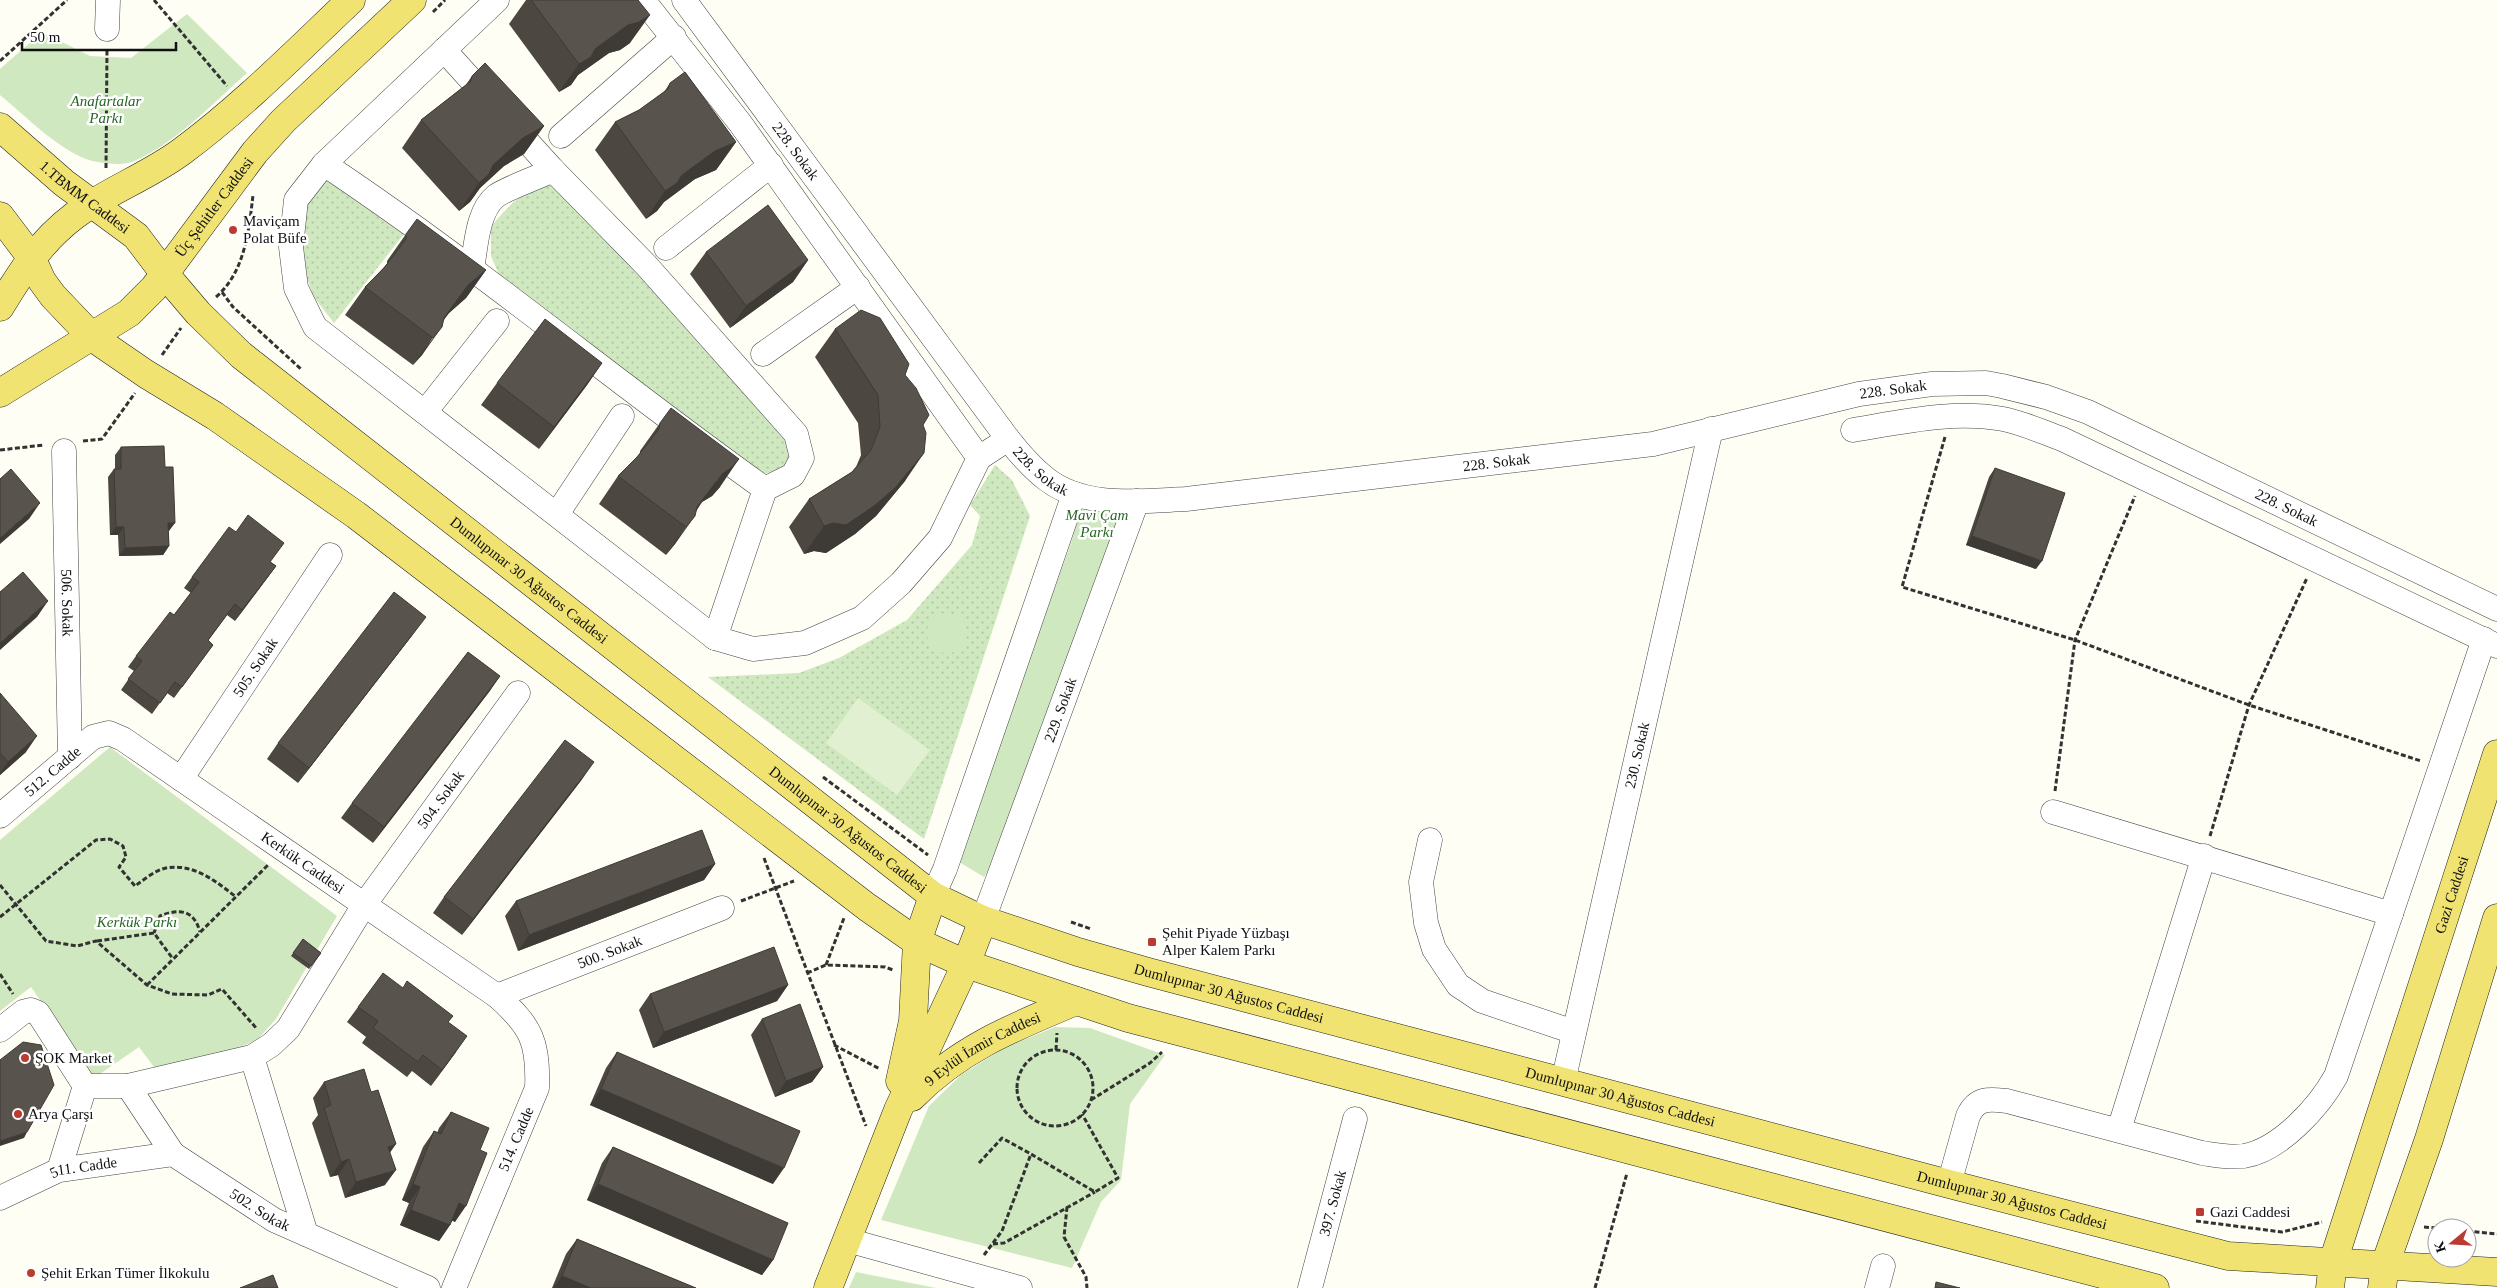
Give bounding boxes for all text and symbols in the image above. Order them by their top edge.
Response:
scale bar [22,20,176,52]
text: 50 m [30,29,61,45]
park label: Anafartalar Parkı [70,93,142,126]
street label: 228. Sokak [769,119,822,184]
street label: Üç Şehitler Caddesi [172,154,256,260]
street label: 1.TBMM Caddesi [36,157,133,237]
place label: Maviçam Polat Büfe [243,213,307,246]
marker: Maviçam Polat Büfe [227,224,239,236]
street label: 228. Sokak [1858,377,1928,402]
street label: 228. Sokak [1010,444,1071,499]
street label: 228. Sokak [1462,450,1531,474]
street label: 228. Sokak [2253,486,2321,530]
park label: Mavi Çam Parkı [1065,507,1129,540]
street label: Dumlupınar 30 Ağustos Caddesi [447,514,611,647]
street label: 506. Sokak [58,569,76,637]
street label: 505. Sokak [230,634,281,700]
street label: 229. Sokak [1041,675,1080,744]
street label: 230. Sokak [1622,720,1652,790]
street label: 512. Cadde [21,743,84,800]
street label: Dumlupınar 30 Ağustos Caddesi [766,763,930,896]
street label: 504. Sokak [414,767,467,831]
street label: Kerkük Caddesi [258,829,347,897]
street label: Gazi Caddesi [2432,854,2472,936]
park label: Kerkük Parkı [96,914,177,930]
place label: Şehit Piyade Yüzbaşı Alper Kalem Parkı [1162,925,1290,958]
street label: 500. Sokak [575,932,645,972]
marker: Şehit Piyade Yüzbaşı Alper Kalem Parkı [1146,936,1158,948]
street label: Dumlupınar 30 Ağustos Caddesi [1132,960,1325,1026]
street label: 9 Eylül İzmir Caddesi [921,1009,1043,1089]
place label: ŞOK Market [35,1050,113,1066]
marker: ŞOK Market [19,1052,31,1064]
street label: Dumlupınar 30 Ağustos Caddesi [1524,1064,1717,1130]
street label: 514. Cadde [495,1104,537,1174]
place label: Arya Çarşı [28,1106,93,1122]
marker: Arya Çarşı [12,1108,24,1120]
street label: 511. Cadde [47,1154,118,1181]
street label: 397. Sokak [1316,1168,1349,1238]
street label: Dumlupınar 30 Ağustos Caddesi [1915,1168,2109,1232]
street label: 502. Sokak [227,1185,293,1234]
place label: Gazi Caddesi [2210,1204,2290,1220]
marker: Gazi Caddesi [2194,1206,2206,1218]
north arrow [2427,1218,2477,1268]
text: K [2431,1239,2449,1254]
place label: Şehit Erkan Tümer İlkokulu [41,1265,210,1281]
marker: Şehit Erkan Tümer İlkokulu [25,1267,37,1279]

